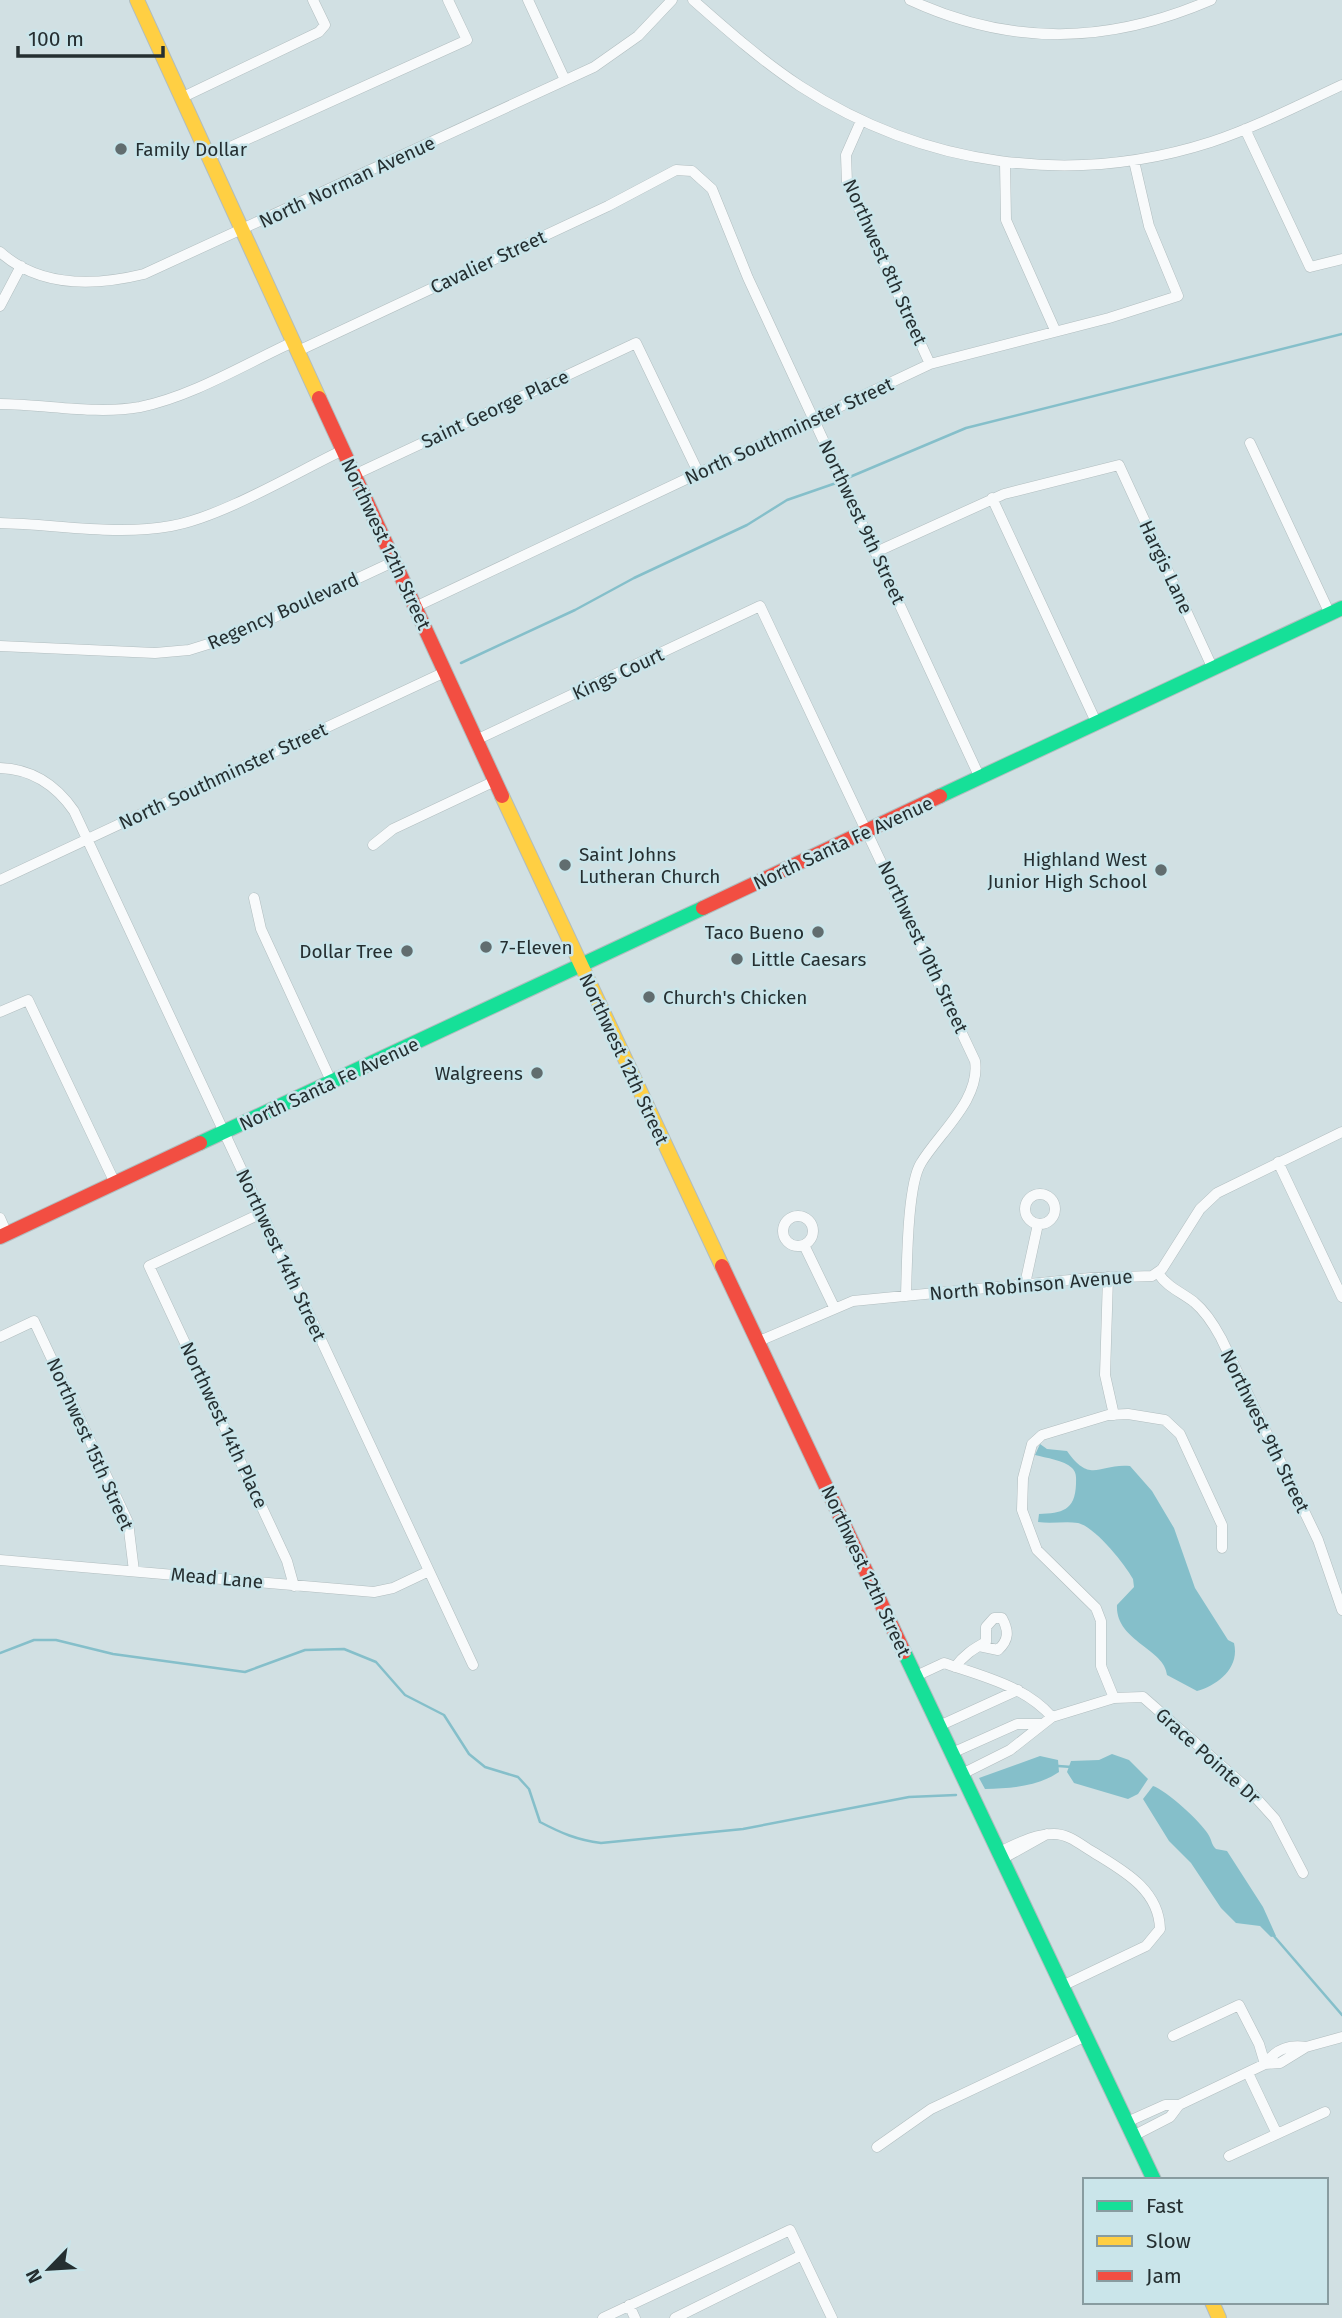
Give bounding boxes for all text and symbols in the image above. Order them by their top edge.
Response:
scale bar [18,14,163,58]
text: 100 m [28,26,84,52]
street label: North Norman Avenue [255,131,439,233]
place label: Family Dollar [135,138,248,161]
marker: Family Dollar [113,141,129,157]
street label: Northwest 8th Street [838,175,932,349]
street label: Cavalier Street [427,225,550,299]
street label: Saint George Place [418,365,572,453]
street label: North Southminster Street [681,372,897,489]
street label: Northwest 9th Street [814,436,910,608]
street label: Northwest 12th Street [336,455,436,633]
street label: Hargis Lane [1134,517,1198,617]
street label: Regency Boulevard [204,567,362,655]
street label: Kings Court [569,643,667,705]
street label: North Southminster Street [115,717,331,834]
street label: North Santa Fe Avenue [750,791,936,895]
place label: Saint Johns Lutheran Church [579,843,720,888]
place label: Highland West Junior High School [988,848,1147,893]
marker: Saint Johns Lutheran Church [557,857,573,873]
street label: Northwest 10th Street [873,857,973,1037]
marker: Highland West Junior High School [1153,862,1169,878]
place label: Taco Bueno [705,921,804,944]
marker: Taco Bueno [810,924,826,940]
place label: 7-Eleven [500,936,573,959]
marker: 7-Eleven [478,939,494,955]
place label: Dollar Tree [299,940,393,963]
marker: Dollar Tree [399,943,415,959]
place label: Little Caesars [751,948,866,971]
marker: Little Caesars [729,951,745,967]
street label: Northwest 12th Street [574,970,674,1148]
place label: Church's Chicken [663,986,807,1009]
marker: Church's Chicken [641,989,657,1005]
street label: North Santa Fe Avenue [236,1032,422,1136]
place label: Walgreens [435,1062,523,1085]
marker: Walgreens [529,1065,545,1081]
street label: Northwest 14th Street [231,1165,331,1345]
street label: North Robinson Avenue [929,1265,1133,1305]
street label: Northwest 14th Place [175,1338,273,1512]
street label: Northwest 9th Street [1215,1346,1315,1516]
street label: Northwest 15th Street [42,1354,138,1534]
street label: Northwest 12th Street [816,1482,916,1660]
street label: Mead Lane [170,1563,264,1593]
street label: Grace Pointe Dr [1151,1703,1265,1809]
legend [1083,2178,1328,2304]
text: Fast [1146,2193,1184,2219]
text: Slow [1146,2228,1191,2254]
north arrow [14,2234,84,2304]
text: Jam [1146,2263,1182,2289]
text: N [21,2265,47,2287]

